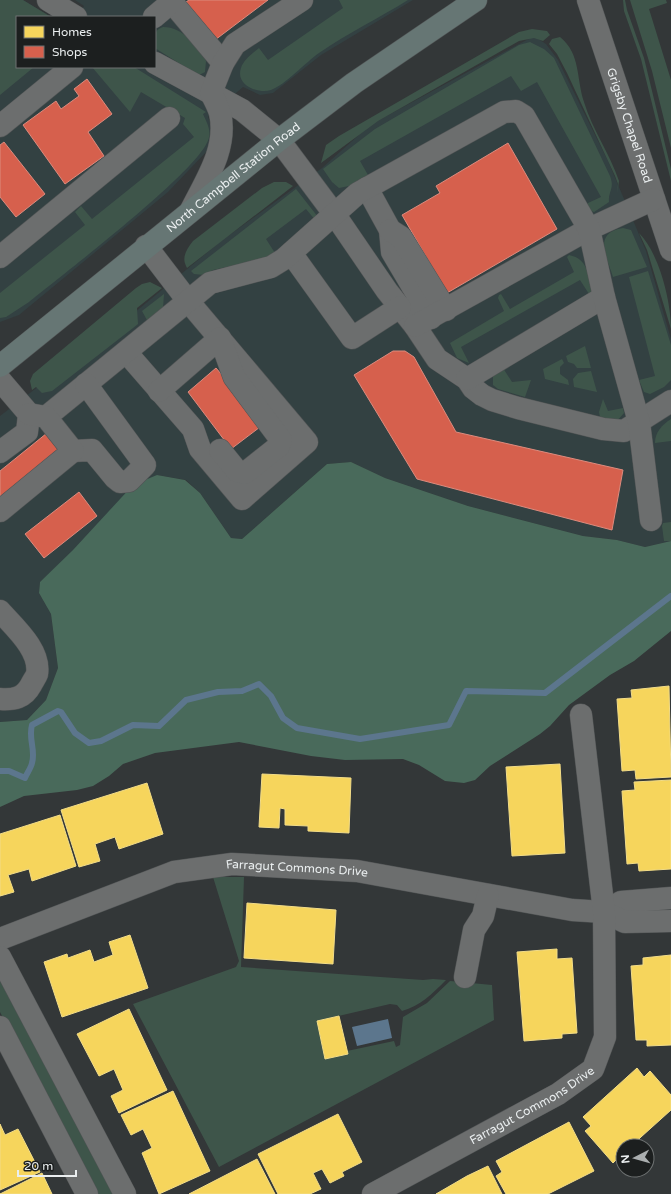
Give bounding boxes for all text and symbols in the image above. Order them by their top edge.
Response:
legend [16,16,156,68]
text: Homes [52,25,92,39]
text: Shops [52,45,87,59]
street label: Grigsby Chapel Road [604,66,655,185]
street label: North Campbell Station Road [164,119,303,235]
street label: Farragut Commons Drive [225,857,369,880]
street label: Farragut Commons Drive [467,1063,597,1147]
north arrow [615,1138,655,1178]
scale bar [18,1152,76,1178]
text: N [619,1154,632,1164]
text: 20 m [24,1159,53,1173]

